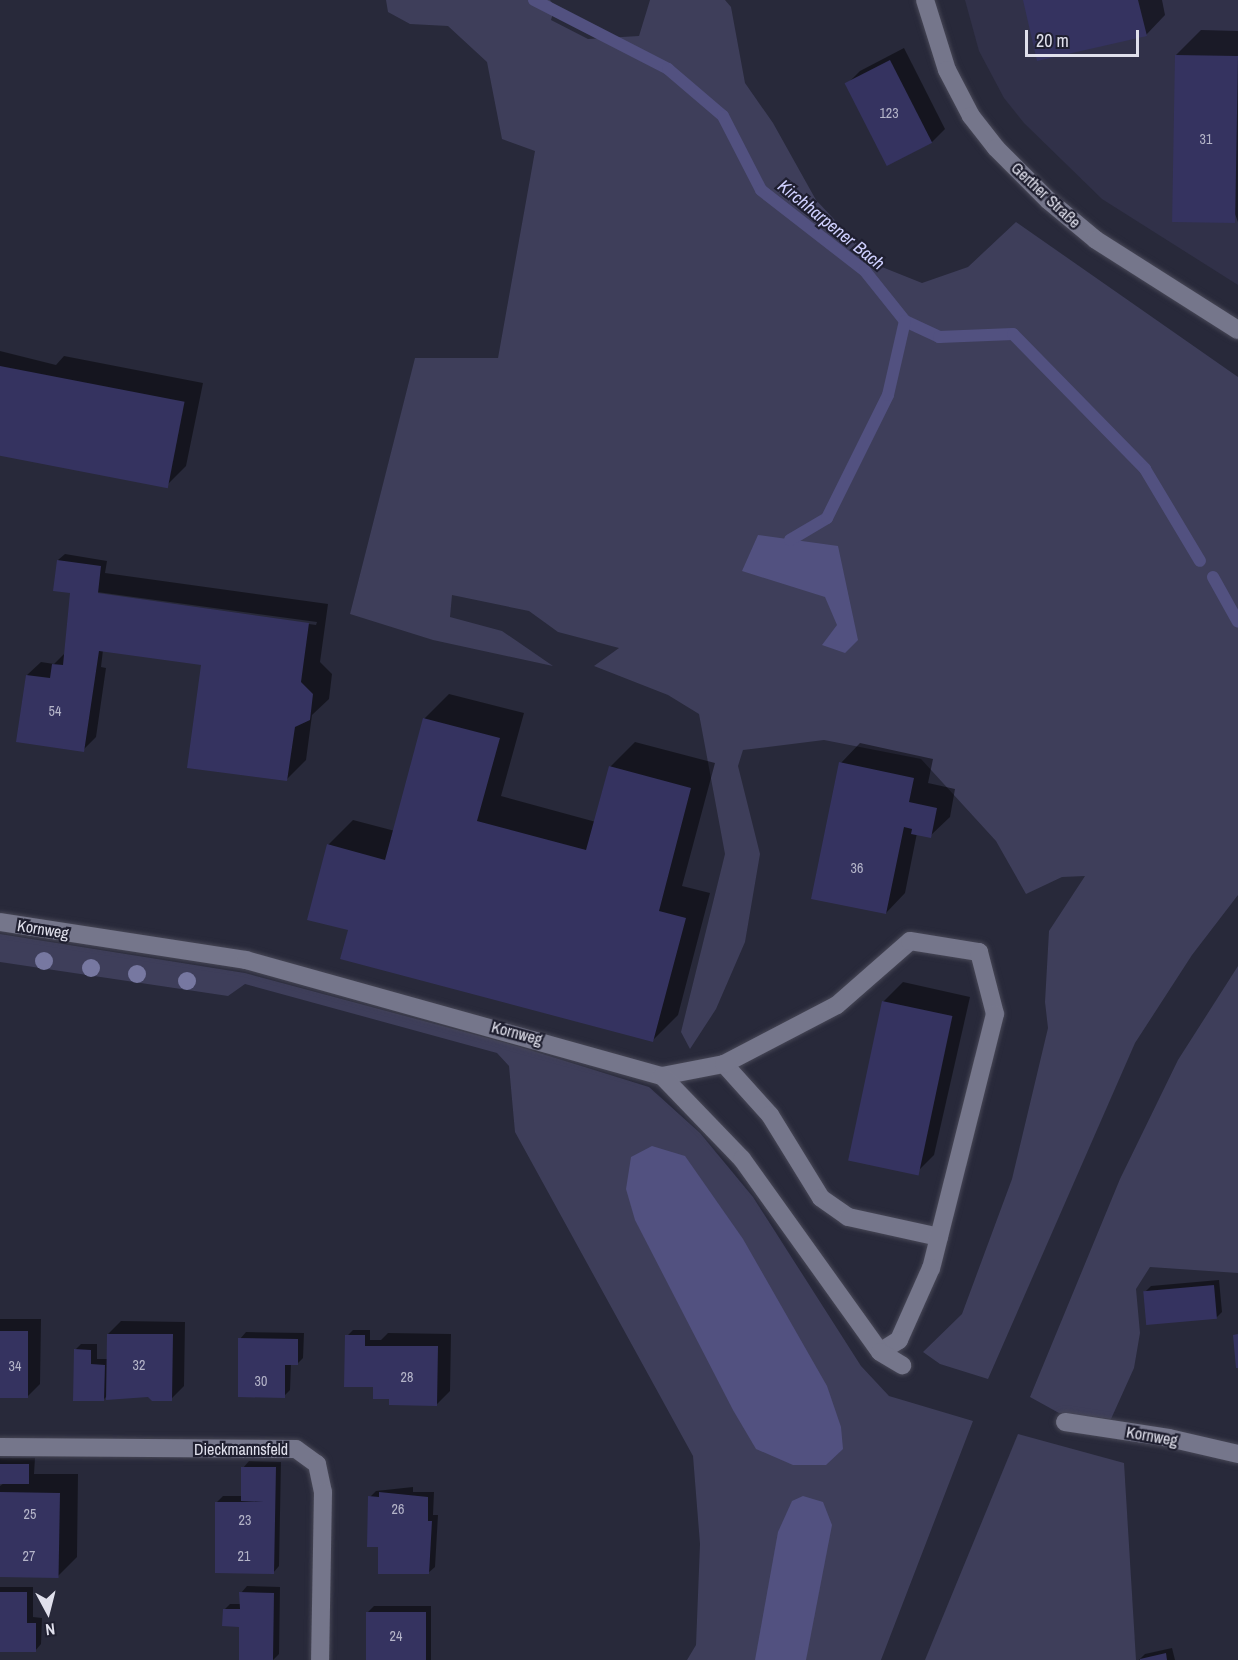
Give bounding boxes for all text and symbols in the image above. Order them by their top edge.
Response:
scale bar [1028,18,1142,56]
text: 20 m [1036,28,1069,53]
house number: 123 [879,105,899,121]
house number: 31 [1200,131,1212,147]
street label: Gerther Straße [1007,158,1085,232]
water label: Kirchharpener Bach [773,175,889,275]
house number: 54 [49,703,61,719]
house number: 36 [851,860,863,876]
street label: Kornweg [16,915,70,943]
street label: Kornweg [490,1017,544,1049]
house number: 32 [133,1357,145,1373]
house number: 34 [9,1358,21,1374]
house number: 28 [401,1369,413,1385]
house number: 30 [255,1373,267,1389]
street label: Kornweg [1125,1422,1179,1450]
street label: Dieckmannsfeld [194,1439,288,1459]
house number: 26 [392,1501,404,1517]
house number: 25 [24,1506,36,1522]
house number: 23 [239,1512,251,1528]
house number: 27 [23,1548,35,1564]
house number: 21 [238,1548,250,1564]
north arrow [18,1582,78,1642]
text: N [44,1618,56,1641]
house number: 24 [390,1628,402,1644]

